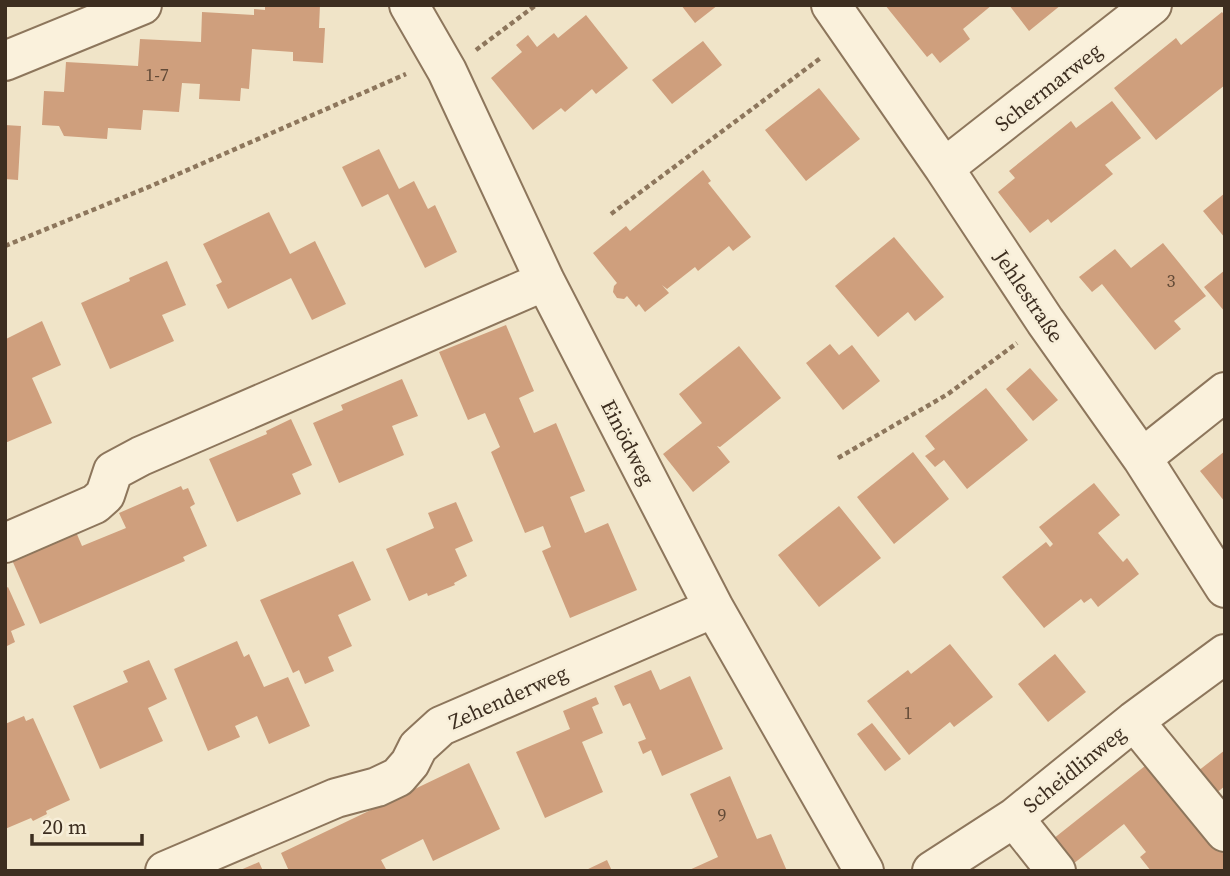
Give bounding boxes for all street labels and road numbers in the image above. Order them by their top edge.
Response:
street label: Schermarweg [988,36,1108,138]
street label: Jehlestraße [987,243,1071,348]
street label: Einödweg [594,394,662,490]
street label: Zehenderweg [444,658,572,736]
street label: Scheidlinweg [1017,719,1131,819]

